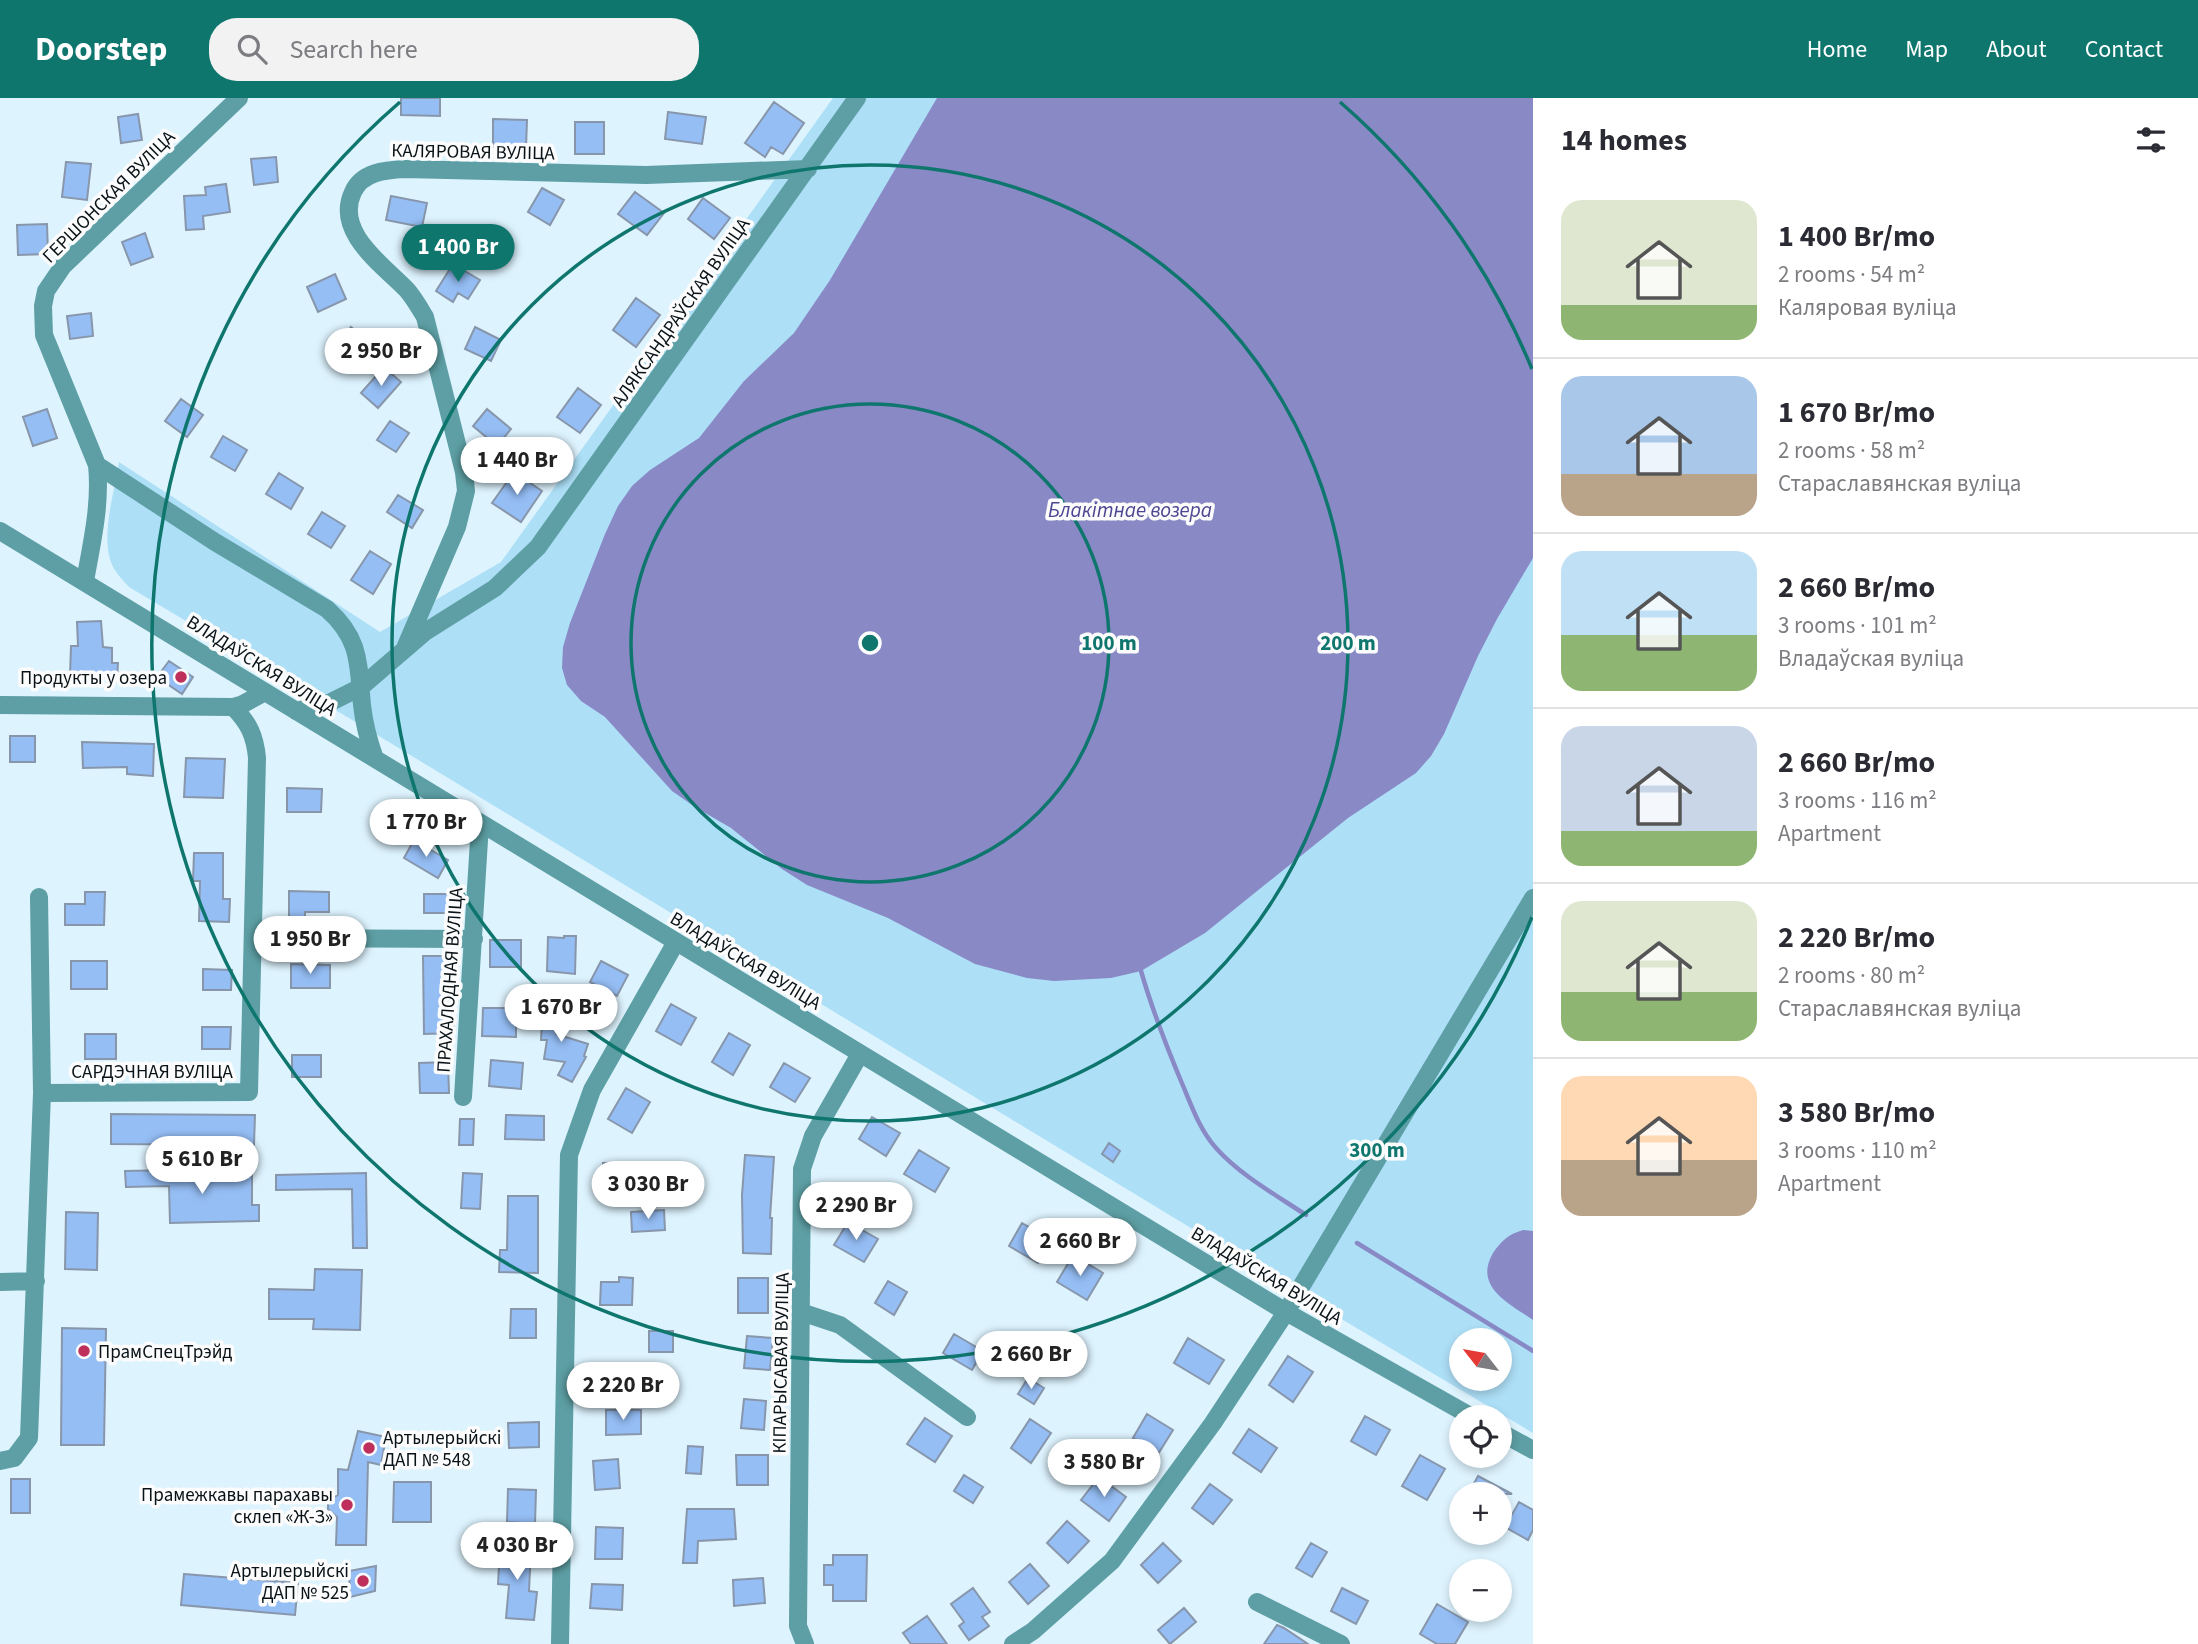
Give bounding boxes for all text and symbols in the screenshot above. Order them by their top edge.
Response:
search box [209,18,699,81]
text: Doorstep [35,26,167,73]
icon: search [233,30,271,68]
text: Search here [289,31,418,68]
text: Home [1807,32,1867,67]
text: Map [1905,32,1948,67]
text: About [1986,32,2047,67]
text: Contact [2085,32,2163,67]
text: 14 homes [1561,119,1687,162]
icon: filters [2132,121,2170,159]
street label: ГЕРШОНСКАЯ ВУЛІЦА [37,124,182,270]
street label: КАЛЯРОВАЯ ВУЛІЦА [391,138,556,167]
street label: АЛЯКСАНДРАЎСКАЯ ВУЛІЦА [605,212,757,413]
text: 1 400 Br/mo [1778,215,1935,258]
pin: 1 400 Br [386,225,530,284]
icon: home [1617,228,1701,312]
text: 1 400 Br [418,230,498,263]
text: 2 rooms · 54 m² [1778,258,1925,291]
text: Каляровая вуліца [1778,291,1956,324]
pin: 2 950 Br [309,328,453,388]
text: 2 950 Br [341,334,421,367]
text: 1 670 Br/mo [1778,391,1935,434]
icon: home [1617,404,1701,488]
text: 2 rooms · 58 m² [1778,434,1925,467]
pin: 1 440 Br [445,438,589,497]
text: 1 440 Br [477,443,557,476]
text: Стараславянская вуліца [1778,467,2021,500]
water label: Блакітнае возера [1048,495,1212,525]
text: 2 660 Br/mo [1778,566,1935,609]
icon: home [1617,579,1701,663]
street label: ВЛАДАЎСКАЯ ВУЛІЦА [181,609,342,724]
text: 3 rooms · 101 m² [1778,609,1937,642]
text: 100 m [1081,628,1137,658]
text: 200 m [1320,628,1376,658]
centre of rings [858,631,882,655]
text: Владаўская вуліца [1778,642,1964,675]
place label: Продукты у озера [20,665,167,692]
marker: Продукты у озера [173,669,189,685]
text: 2 660 Br/mo [1778,741,1935,784]
icon: home [1617,754,1701,838]
text: 3 rooms · 116 m² [1778,784,1937,817]
pin: 1 770 Br [354,800,498,859]
text: 1 770 Br [386,805,466,838]
text: Apartment [1778,817,1881,850]
street label: ПРАХАЛОДНАЯ ВУЛІЦА [431,886,470,1074]
street label: ВЛАДАЎСКАЯ ВУЛІЦА [665,905,826,1017]
pin: 1 950 Br [238,916,382,976]
text: 2 220 Br/mo [1778,916,1935,959]
text: 1 950 Br [270,922,350,955]
icon: home [1617,929,1701,1013]
text: 2 rooms · 80 m² [1778,959,1925,992]
pin: 1 670 Br [489,984,633,1044]
text: 1 670 Br [521,990,601,1023]
text: Стараславянская вуліца [1778,992,2021,1025]
street label: САРДЭЧНАЯ ВУЛІЦА [71,1059,233,1086]
text: 3 580 Br/mo [1778,1091,1935,1134]
icon: home [1617,1104,1701,1188]
text: 3 rooms · 110 m² [1778,1134,1937,1167]
text: 300 m [1349,1135,1405,1165]
pin: 5 610 Br [130,1136,274,1196]
text: 5 610 Br [162,1142,242,1175]
pin: 3 030 Br [576,1162,720,1221]
text: 3 030 Br [608,1167,688,1200]
text: Apartment [1778,1167,1881,1200]
pin: 2 290 Br [784,1182,928,1242]
text: 2 290 Br [816,1188,896,1221]
pin: 2 660 Br [1008,1218,1152,1278]
street label: ВЛАДАЎСКАЯ ВУЛІЦА [1186,1220,1347,1332]
text: 2 660 Br [1040,1224,1120,1257]
street label: КІПАРЫСАВАЯ ВУЛІЦА [766,1272,797,1454]
north arrow [1449,1328,1512,1391]
map controls [1449,1328,1512,1622]
pin: 2 660 Br [959,1332,1103,1391]
text: 2 660 Br [991,1337,1071,1370]
place label: ПрамСпецТрэйд [98,1339,233,1366]
marker: ПрамСпецТрэйд [76,1343,92,1359]
pin: 2 220 Br [551,1362,695,1422]
text: 2 220 Br [583,1368,663,1401]
button: locate [1449,1405,1512,1468]
place label: Артылерыйскі ДАП № 548 [383,1425,501,1474]
marker: Артылерыйскі ДАП № 548 [361,1440,377,1456]
pin: 3 580 Br [1032,1440,1176,1499]
text: 3 580 Br [1064,1445,1144,1478]
place label: Прамежкавы парахавы склеп «Ж-З» [141,1482,333,1531]
button: + [1449,1482,1512,1545]
marker: Прамежкавы парахавы склеп «Ж-З» [339,1497,355,1513]
pin: 4 030 Br [445,1522,589,1582]
text: 4 030 Br [477,1528,557,1561]
place label: Артылерыйскі ДАП № 525 [231,1558,349,1607]
button: − [1449,1559,1512,1622]
marker: Артылерыйскі ДАП № 525 [355,1573,371,1589]

